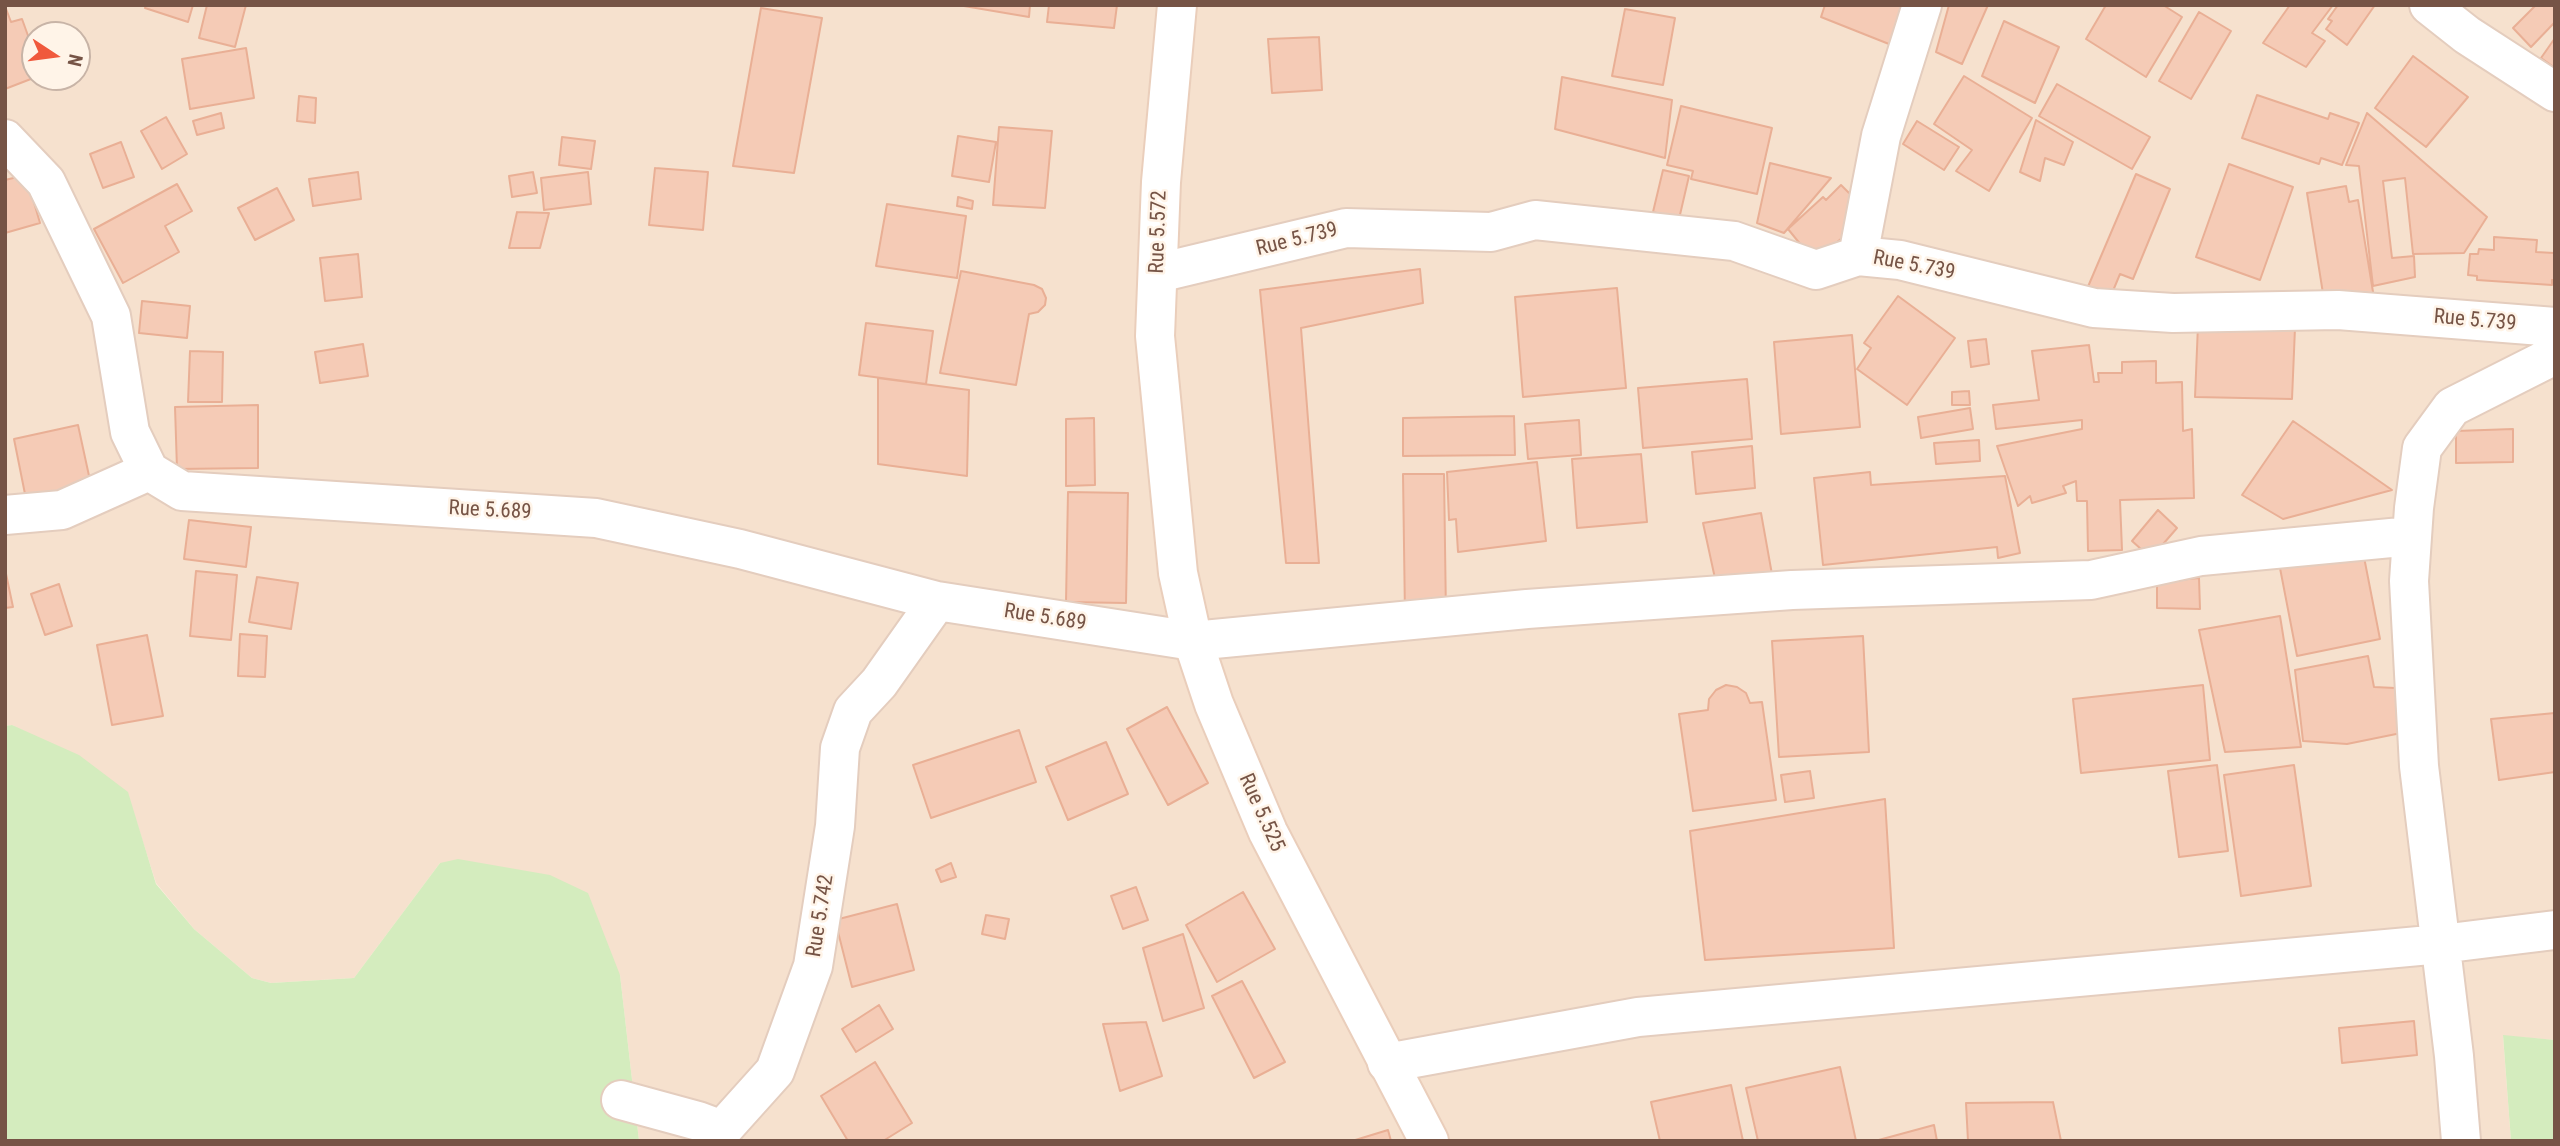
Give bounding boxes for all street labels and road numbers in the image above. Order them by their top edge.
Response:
street label: Rue 5.572 [1145,190,1173,274]
street label: Rue 5.739 [1254,218,1340,262]
street label: Rue 5.739 [1871,246,1957,286]
street label: Rue 5.739 [2433,305,2517,337]
street label: Rue 5.689 [448,496,532,526]
street label: Rue 5.689 [1002,599,1088,637]
street label: Rue 5.525 [1233,770,1289,856]
street label: Rue 5.742 [802,873,840,959]

